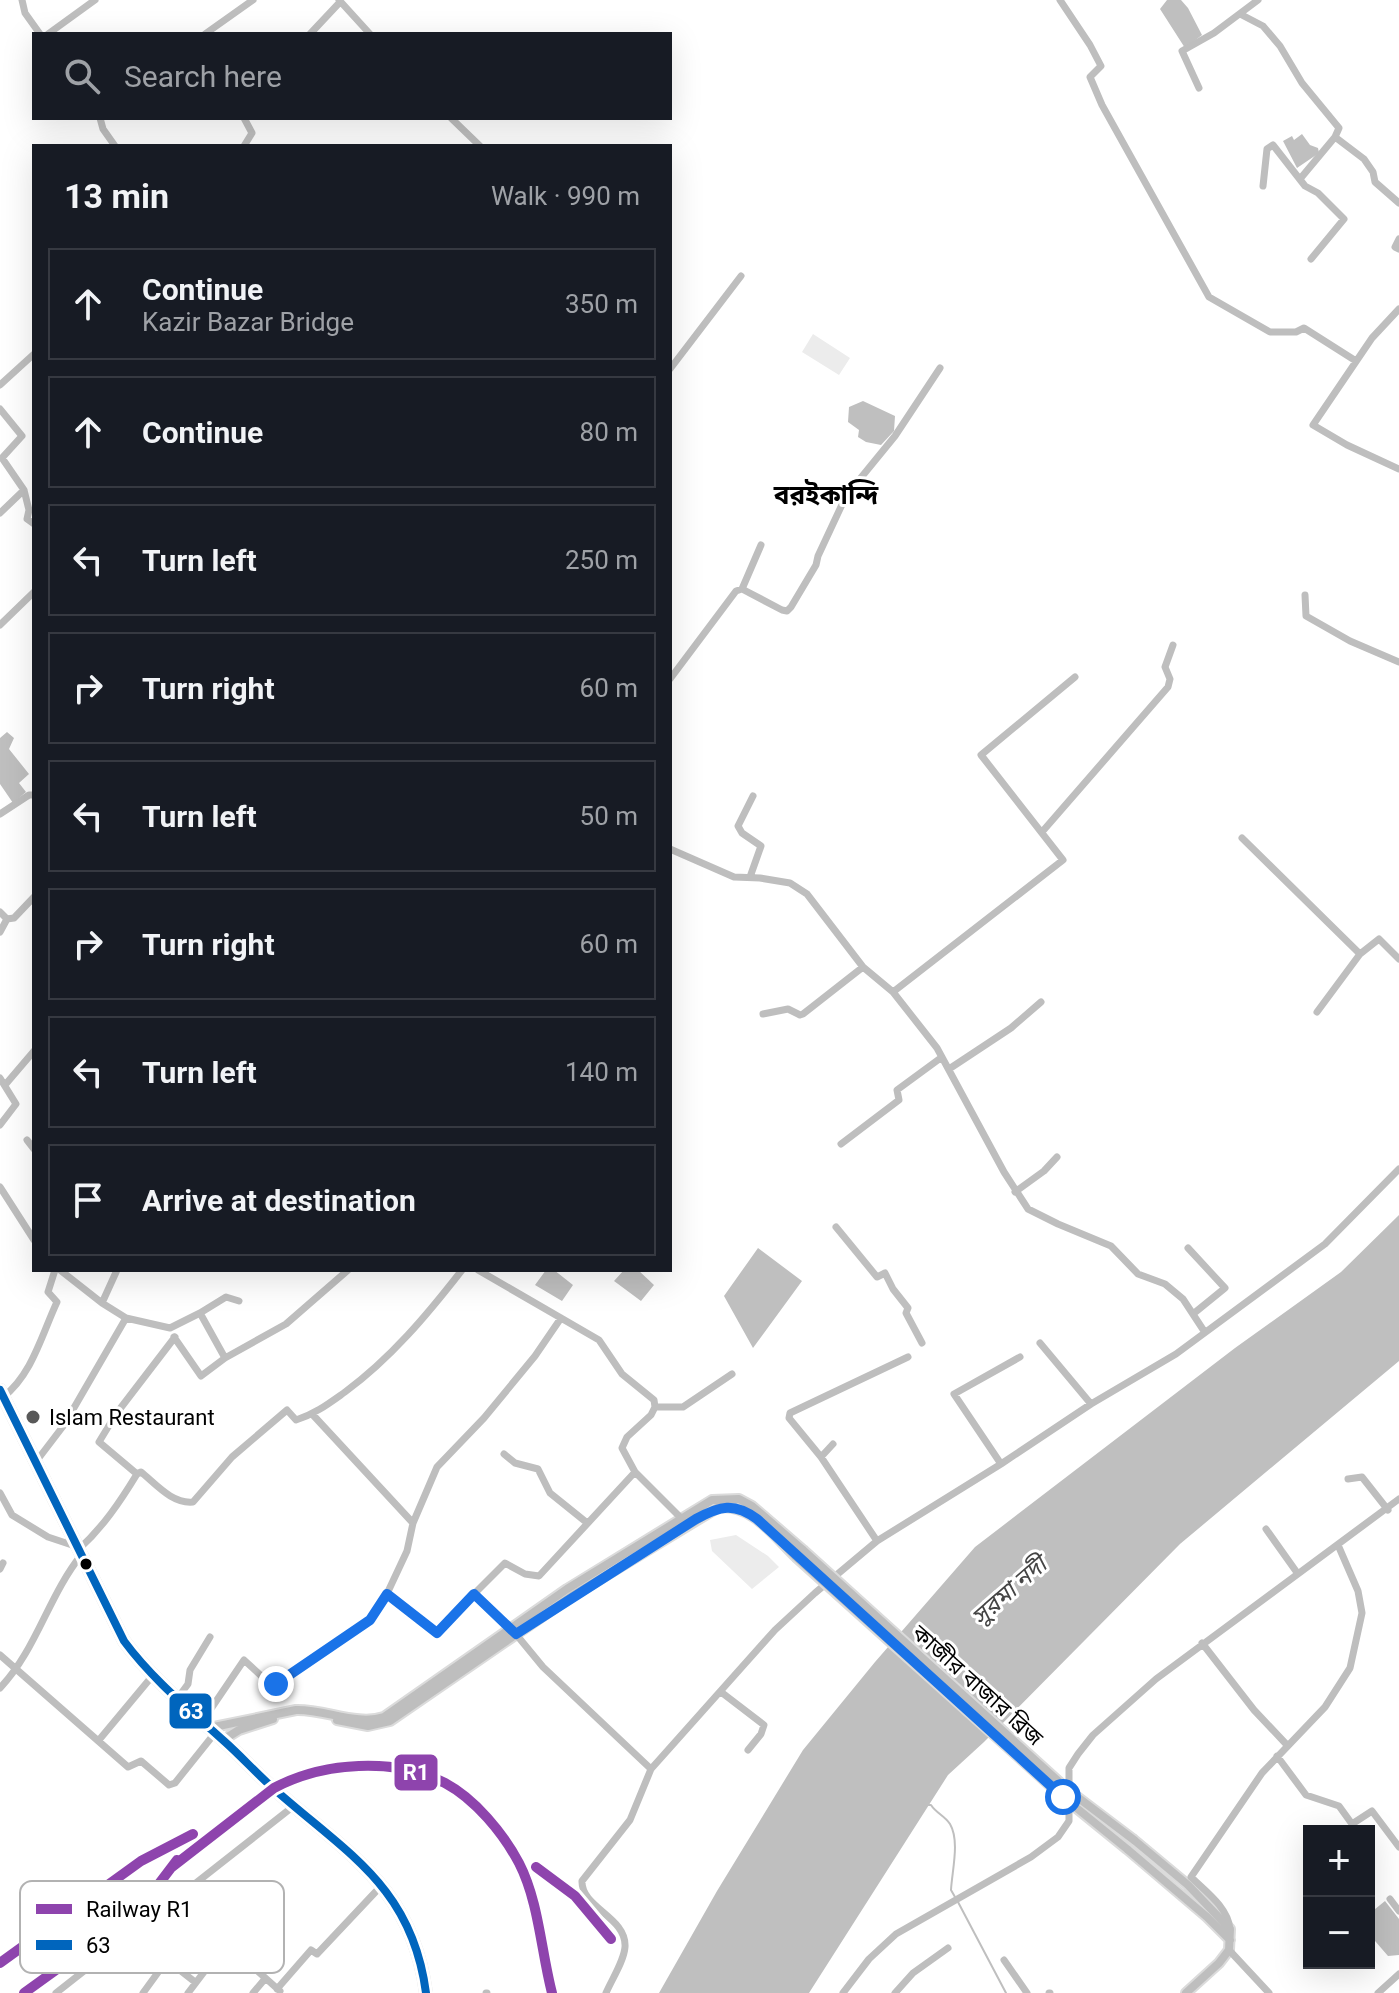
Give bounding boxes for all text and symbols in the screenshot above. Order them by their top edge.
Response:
search box [32,32,672,120]
icon: search [60,54,104,98]
text: Search here [124,59,282,94]
text: 13 min [64,176,169,216]
text: Walk · 990 m [491,181,640,211]
text: Continue [142,272,263,307]
icon: ahead [66,282,110,326]
text: 350 m [565,289,638,319]
text: Kazir Bazar Bridge [142,307,354,337]
icon: ahead [66,410,110,454]
text: Continue [142,415,263,450]
text: 80 m [580,417,638,447]
district label: বরইকান্দি [773,479,879,510]
icon: left [66,538,110,582]
text: Turn left [142,543,257,578]
text: 250 m [565,545,638,575]
icon: right [66,666,110,710]
text: Turn right [142,671,275,706]
text: 60 m [580,673,638,703]
icon: left [66,794,110,838]
text: Turn left [142,799,257,834]
text: 50 m [580,801,638,831]
icon: right [66,922,110,966]
text: Turn right [142,927,275,962]
text: 60 m [580,929,638,959]
icon: left [66,1050,110,1094]
text: Turn left [142,1055,257,1090]
text: 140 m [565,1057,638,1087]
icon: arrive [66,1178,110,1222]
text: Arrive at destination [142,1183,416,1218]
place label: Islam Restaurant [49,1405,215,1430]
marker: Islam Restaurant [24,1408,42,1426]
water label: সুরমা নদী [966,1548,1056,1631]
unlabelled marker [78,1556,94,1572]
street label: কাজীর বাজার ব্রিজ [906,1620,1049,1751]
route end [258,1666,294,1702]
line badge: 63 [168,1692,213,1730]
text: 63 [178,1699,204,1724]
line badge: R1 [393,1753,439,1792]
text: R1 [403,1760,429,1785]
route start [1045,1779,1081,1815]
map controls [1303,1825,1375,1969]
button: + [1303,1825,1375,1897]
legend [20,1881,284,1973]
text: Railway R1 [86,1897,192,1922]
button: − [1303,1897,1375,1969]
text: 63 [86,1933,111,1958]

